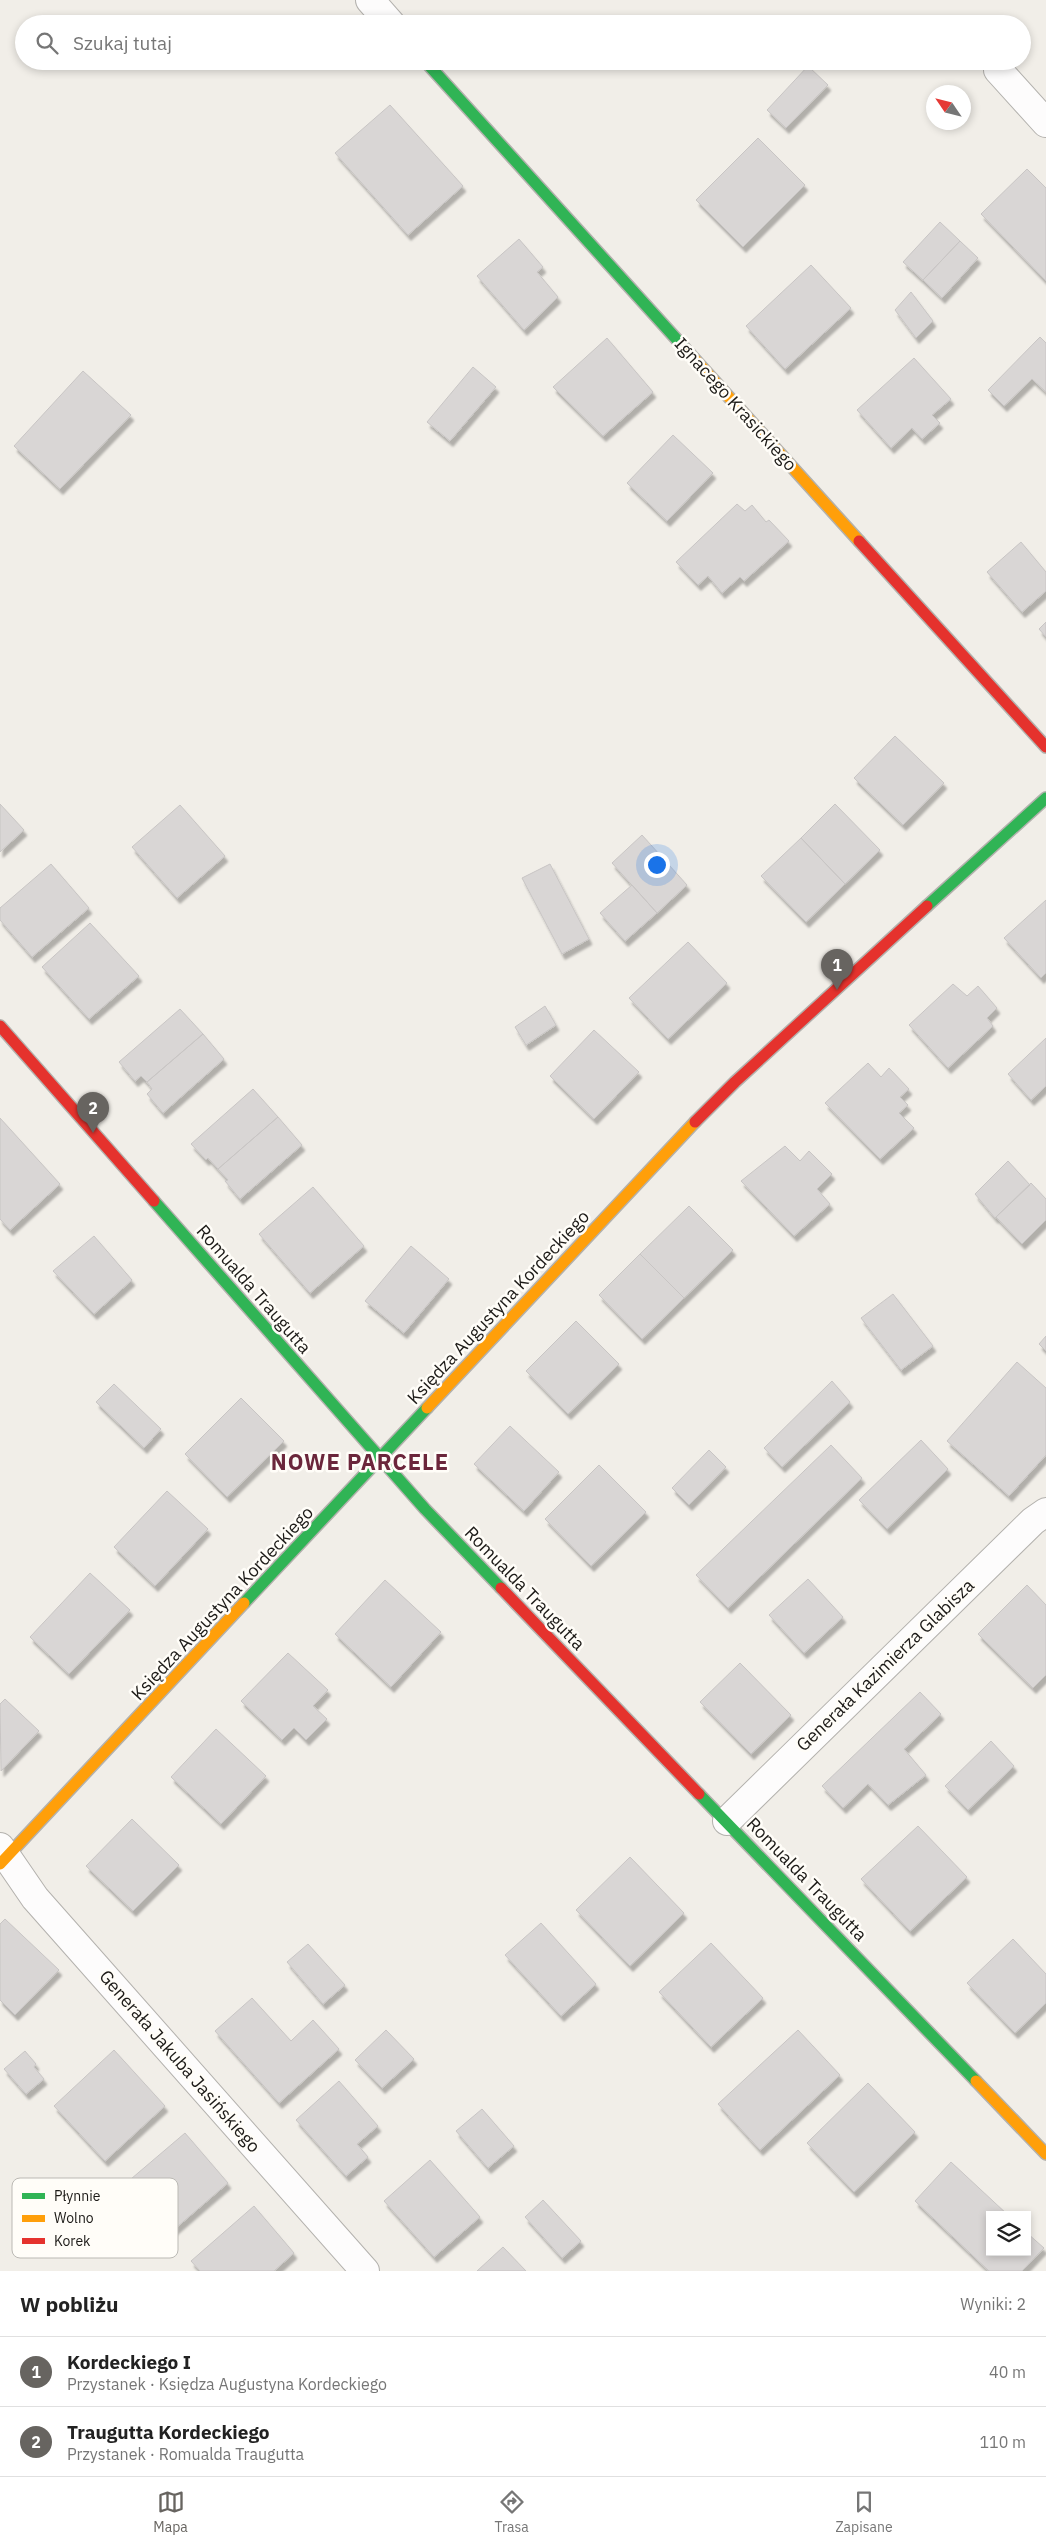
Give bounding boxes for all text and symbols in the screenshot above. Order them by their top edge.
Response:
search box [15,15,1031,70]
icon: search [33,29,61,57]
text: Szukaj tutaj [73,31,172,55]
north arrow [926,85,971,130]
street label: Ignacego Krasickiego [670,332,802,476]
your location [644,852,670,878]
pin: 1 [821,949,853,990]
pin: 2 [77,1092,109,1133]
street label: Księdza Augustyna Kordeckiego [402,1205,594,1409]
street label: Romualda Traugutta [192,1220,317,1359]
district label: NOWE PARCELE [271,1447,449,1476]
street label: Księdza Augustyna Kordeckiego [126,1501,318,1705]
street label: Romualda Traugutta [460,1521,590,1655]
street label: Generała Kazimierza Glabisza [791,1574,979,1756]
street label: Romualda Traugutta [742,1812,872,1946]
street label: Generała Jakuba Jasińskiego [94,1965,266,2157]
legend [12,2178,178,2258]
text: Płynnie [54,2187,101,2205]
text: Wolno [54,2209,94,2227]
map controls [986,2211,1031,2256]
button: layers [986,2211,1031,2256]
text: Korek [54,2232,91,2250]
text: W pobliżu [20,2290,119,2318]
text: Wyniki: 2 [960,2294,1026,2314]
text: Kordeckiego I [67,2350,191,2374]
text: 1 [31,2362,41,2382]
text: 40 m [989,2362,1026,2382]
text: Przystanek · Księdza Augustyna Kordeckiego [67,2374,387,2394]
text: Traugutta Kordeckiego [67,2420,270,2444]
text: 2 [31,2432,41,2452]
text: 110 m [979,2432,1026,2452]
text: Przystanek · Romualda Traugutta [67,2444,304,2464]
tab: Mapa [153,2488,188,2536]
tab: Trasa [495,2488,529,2536]
tab: Zapisane [835,2488,893,2536]

